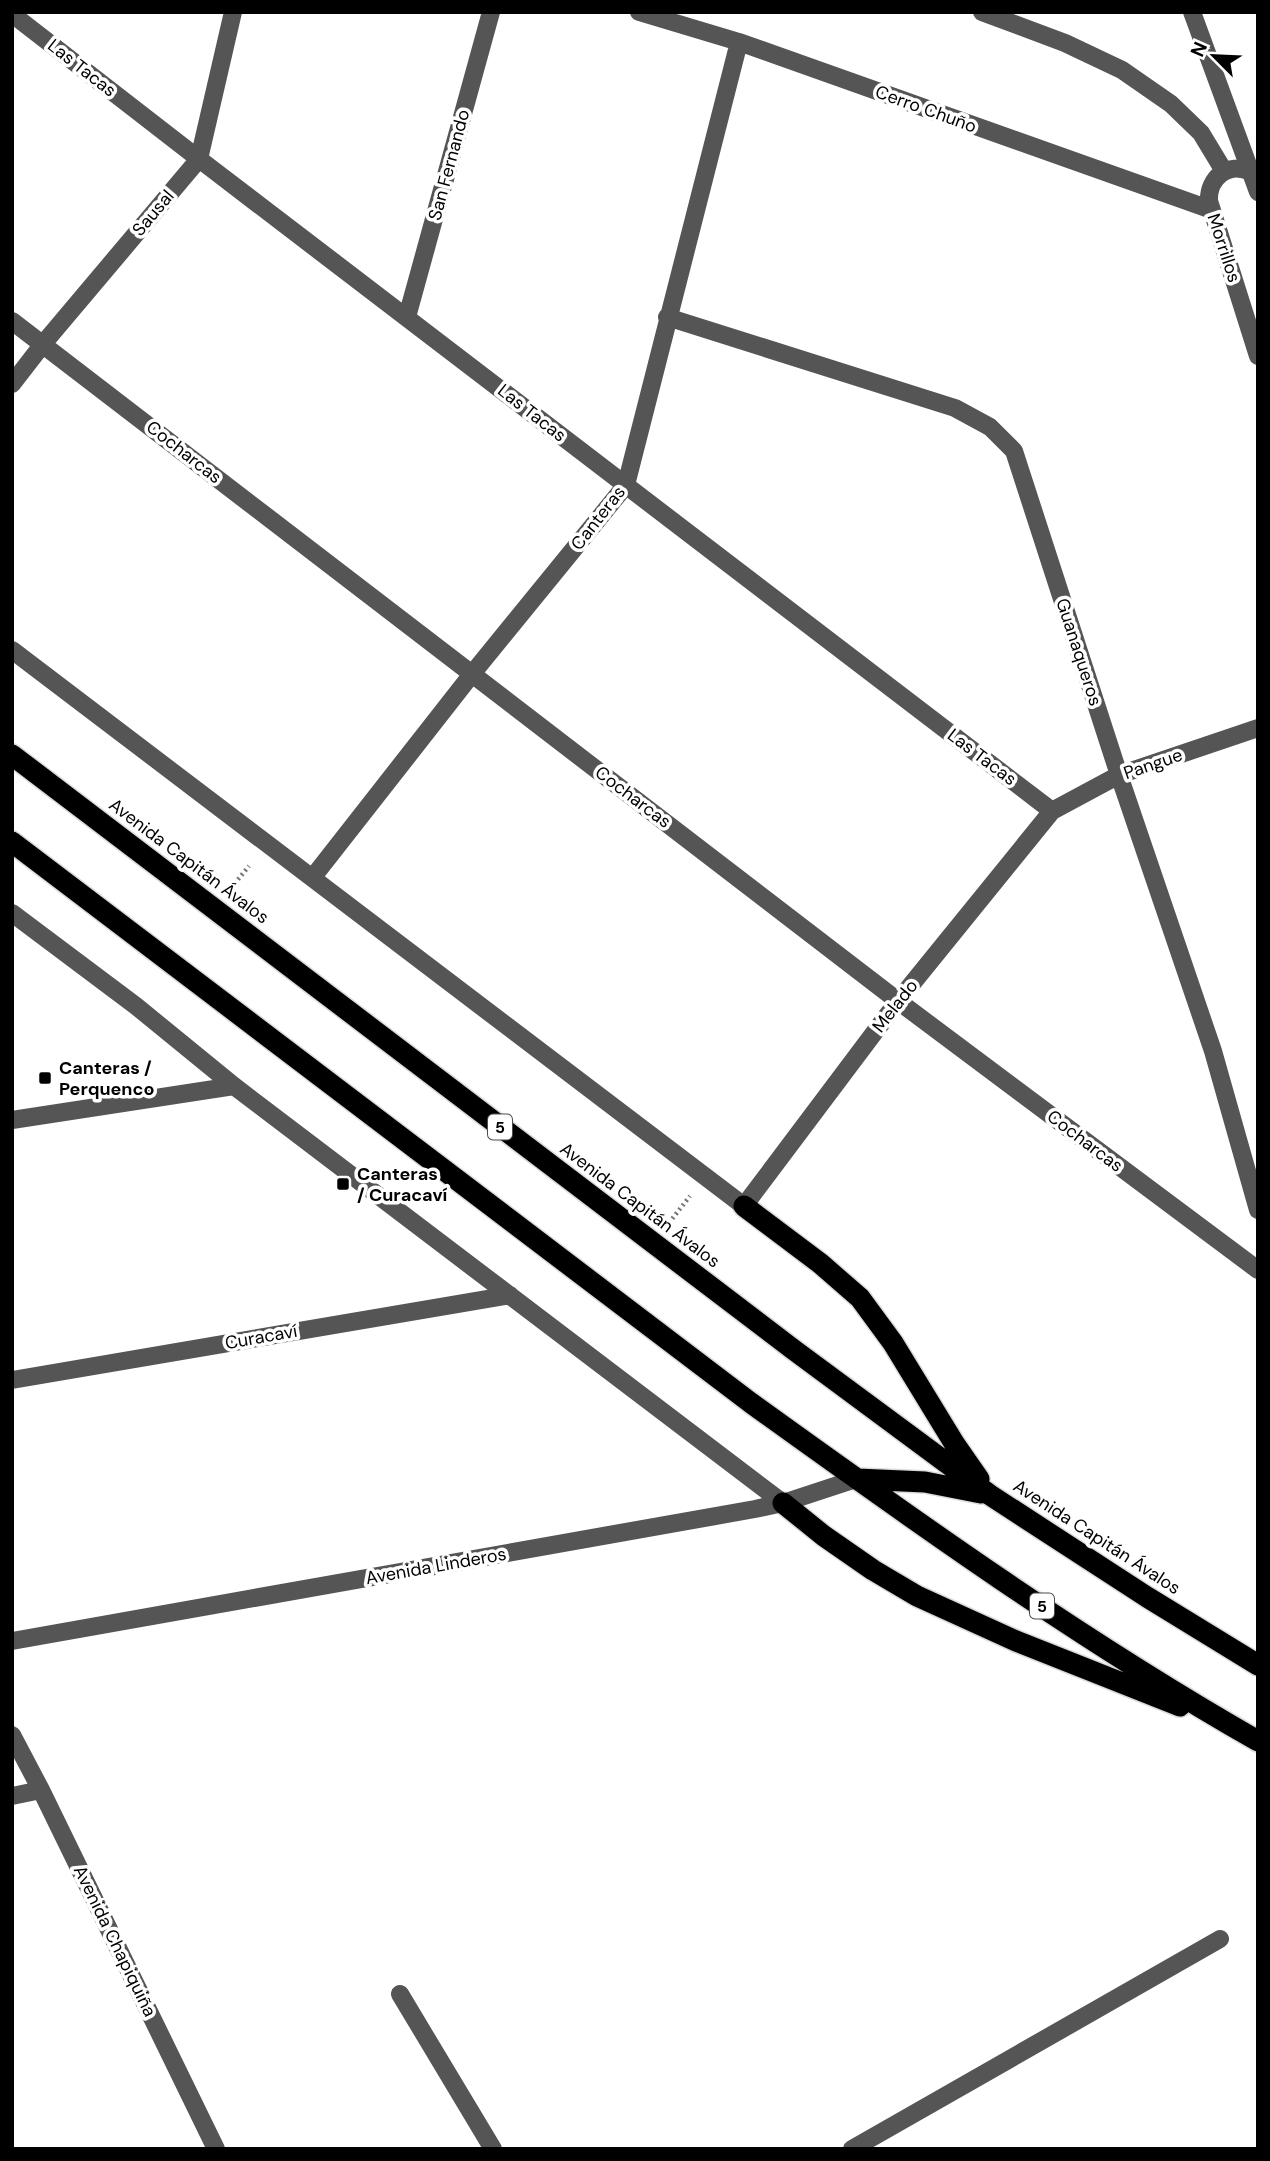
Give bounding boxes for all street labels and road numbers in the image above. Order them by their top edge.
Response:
street label: Las Tacas [43,34,121,102]
street label: Cerro Chuño [872,80,980,138]
street label: San Fernando [423,107,475,223]
street label: Sausal [127,185,179,241]
street label: Morrillos [1202,210,1246,286]
street label: Las Tacas [493,379,571,447]
street label: Cocharcas [141,415,227,489]
street label: Canteras [565,481,631,555]
street label: Guanaqueros [1050,595,1108,709]
street label: Las Tacas [943,723,1021,791]
street label: Pangue [1120,743,1186,785]
street label: Cocharcas [590,760,676,834]
street label: Avenida Capitán Ávalos [104,793,274,929]
street label: Melado [867,975,923,1037]
street label: Cocharcas [1042,1104,1128,1178]
road number: 5 [488,1114,512,1140]
street label: Avenida Capitán Ávalos [555,1137,725,1273]
street label: Curacaví [223,1319,299,1355]
street label: Avenida Capitán Ávalos [1009,1474,1185,1600]
street label: Avenida Linderos [364,1542,508,1590]
road number: 5 [1030,1594,1054,1618]
street label: Avenida Chapiquiña [68,1861,162,2021]

